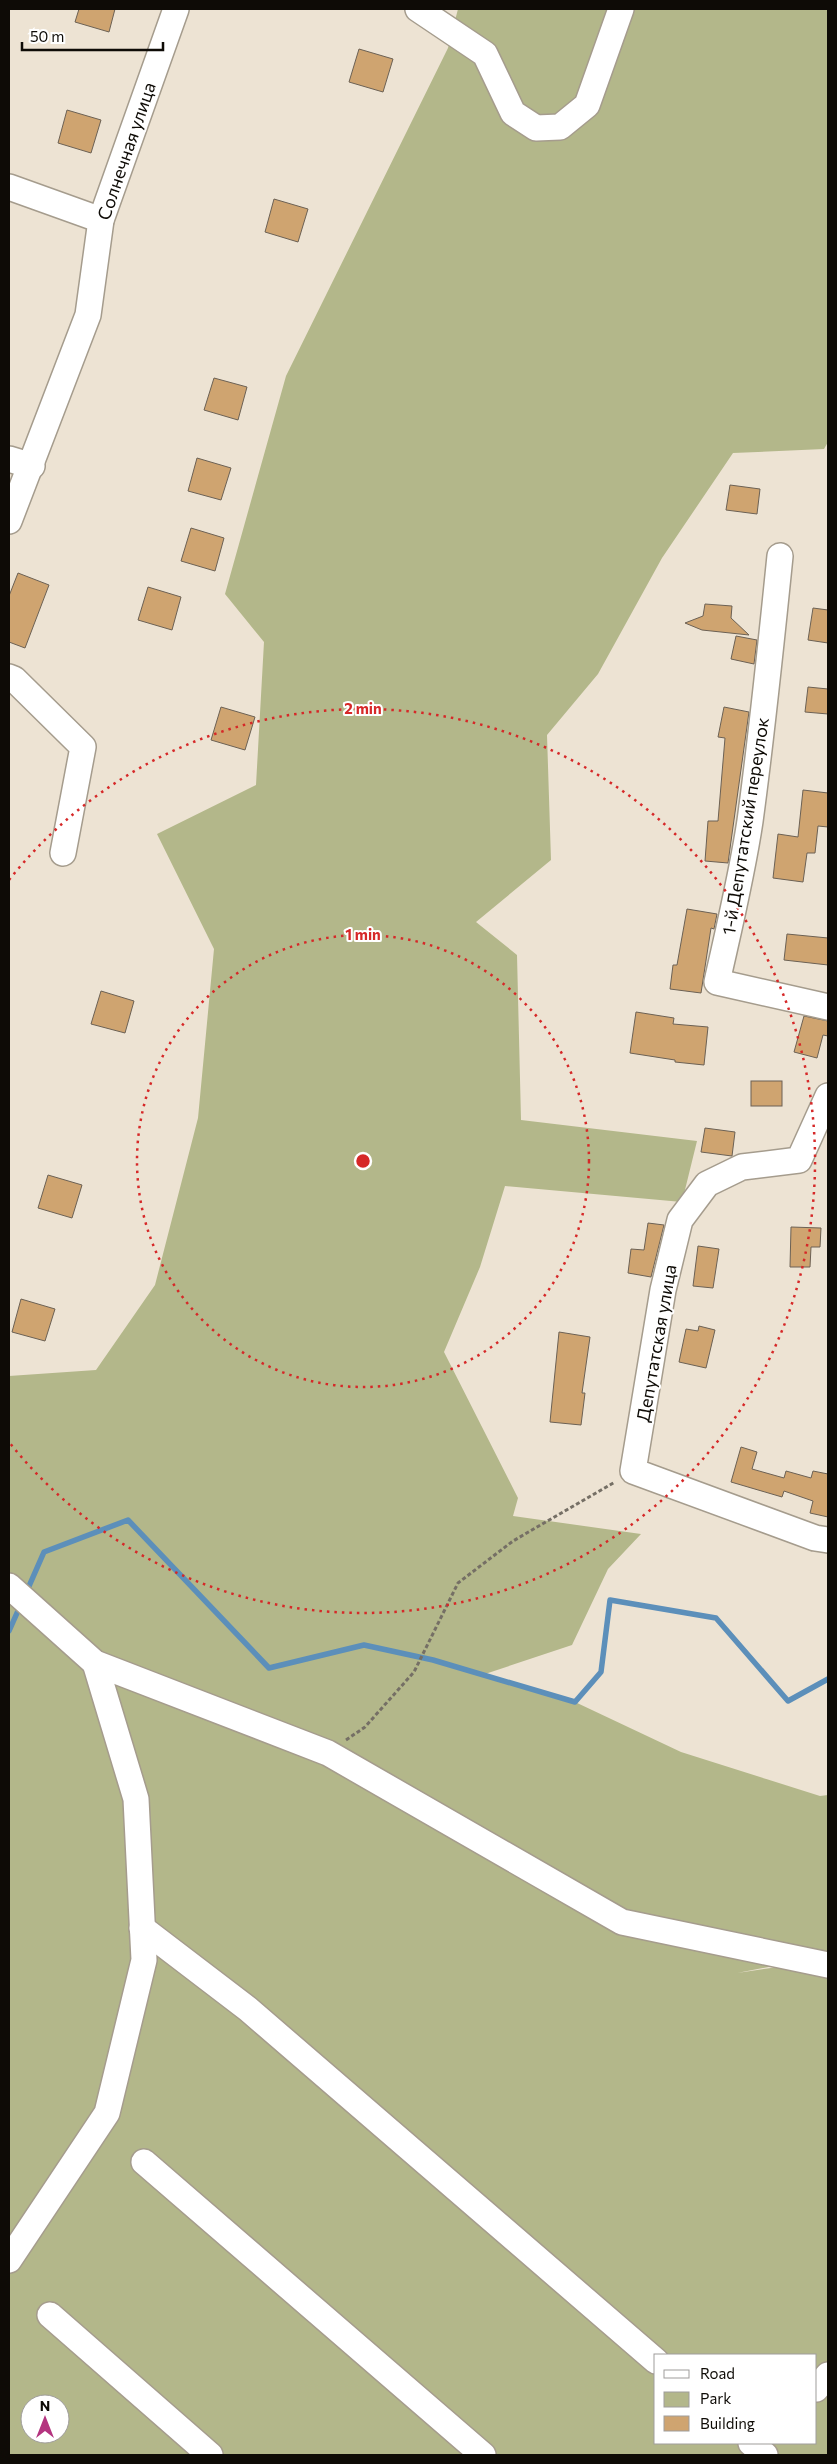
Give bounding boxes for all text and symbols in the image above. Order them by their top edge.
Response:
scale bar [22,20,164,52]
text: 50 m [30,27,64,45]
street label: Солнечная улица [92,79,160,223]
text: 2 min [344,699,382,717]
street label: 1-й Депутатский переулок [717,715,773,936]
text: 1 min [345,925,381,943]
centre of rings [354,1152,372,1170]
street label: Депутатская улица [631,1263,681,1423]
legend [654,2354,817,2444]
text: Road [700,2364,735,2382]
text: Park [700,2389,731,2407]
north arrow [20,2394,70,2444]
text: N [40,2397,50,2414]
text: Building [700,2414,755,2432]

